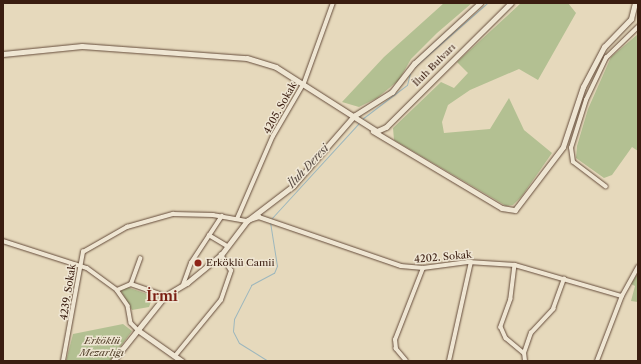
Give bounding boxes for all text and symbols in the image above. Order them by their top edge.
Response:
street label: İluh Bulvarı [410,41,458,89]
street label: 4205. Sokak [261,80,299,136]
water label: İluh Deresi [285,142,331,190]
street label: 4202. Sokak [414,249,472,265]
place label: Erköklü Camii [206,257,274,269]
marker: Erköklü Camii [193,258,203,268]
street label: 4239. Sokak [58,263,78,321]
district label: İrmi [146,288,178,304]
park label: Erköklü Mezarlığı [80,334,124,358]

